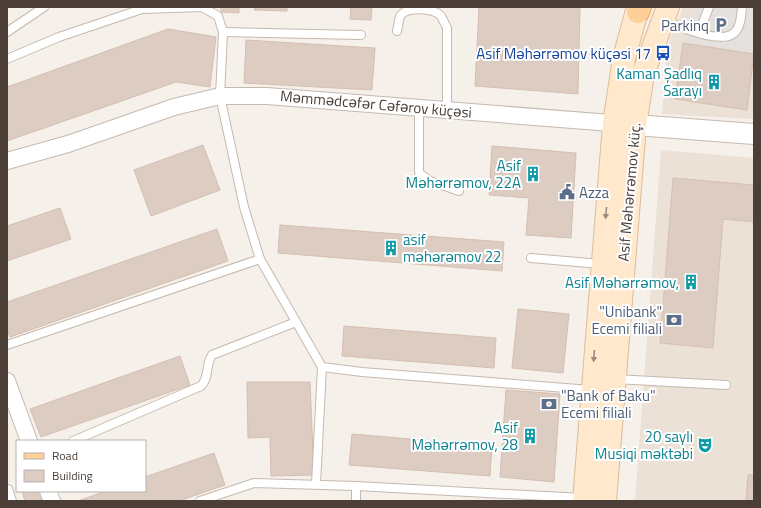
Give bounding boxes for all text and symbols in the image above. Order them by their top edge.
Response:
place label: Parkinq [661,14,709,37]
parking icon: Parkinq [712,16,730,34]
place label: Asif Məhərrəmov küçəsi 17 [476,42,651,65]
bus stop icon: Asif Məhərrəmov küçəsi 17 [654,44,672,62]
place label: Kaman Şadlıq Sarayı [616,62,702,102]
building icon: Kaman Şadlıq Sarayı [705,73,723,91]
street label: Məmmədcəfər Cəfərov küçəsi [279,84,473,124]
street label: Asif Məhərrəmov küç. [611,122,647,262]
place label: Asif Məhərrəmov, 22A [406,154,521,194]
building icon: Asif Məhərrəmov, 22A [524,165,542,183]
place label: Azza [579,181,610,204]
public building icon: Azza [558,183,576,201]
one-way arrow [603,207,609,219]
place label: asif məhərəmov 22 [403,228,501,268]
building icon: asif məhərəmov 22 [382,239,400,257]
place label: Asif Məhərrəmov, [565,271,679,294]
building icon: Asif Məhərrəmov, [682,273,700,291]
place label: "Unibank" Ecemi filiali [591,300,662,340]
bank icon: "Unibank" Ecemi filiali [665,311,683,329]
one-way arrow [591,350,598,362]
place label: "Bank of Baku" Ecemi filiali [561,384,656,424]
bank icon: "Bank of Baku" Ecemi filiali [540,395,558,413]
place label: Asif Məhərrəmov, 28 [411,416,518,456]
place label: 20 saylı Musiqi məktəbi [595,425,693,465]
building icon: Asif Məhərrəmov, 28 [521,427,539,445]
theatre icon: 20 saylı Musiqi məktəbi [696,436,714,454]
legend [16,440,146,492]
text: Road [52,446,78,465]
text: Building [52,466,93,485]

